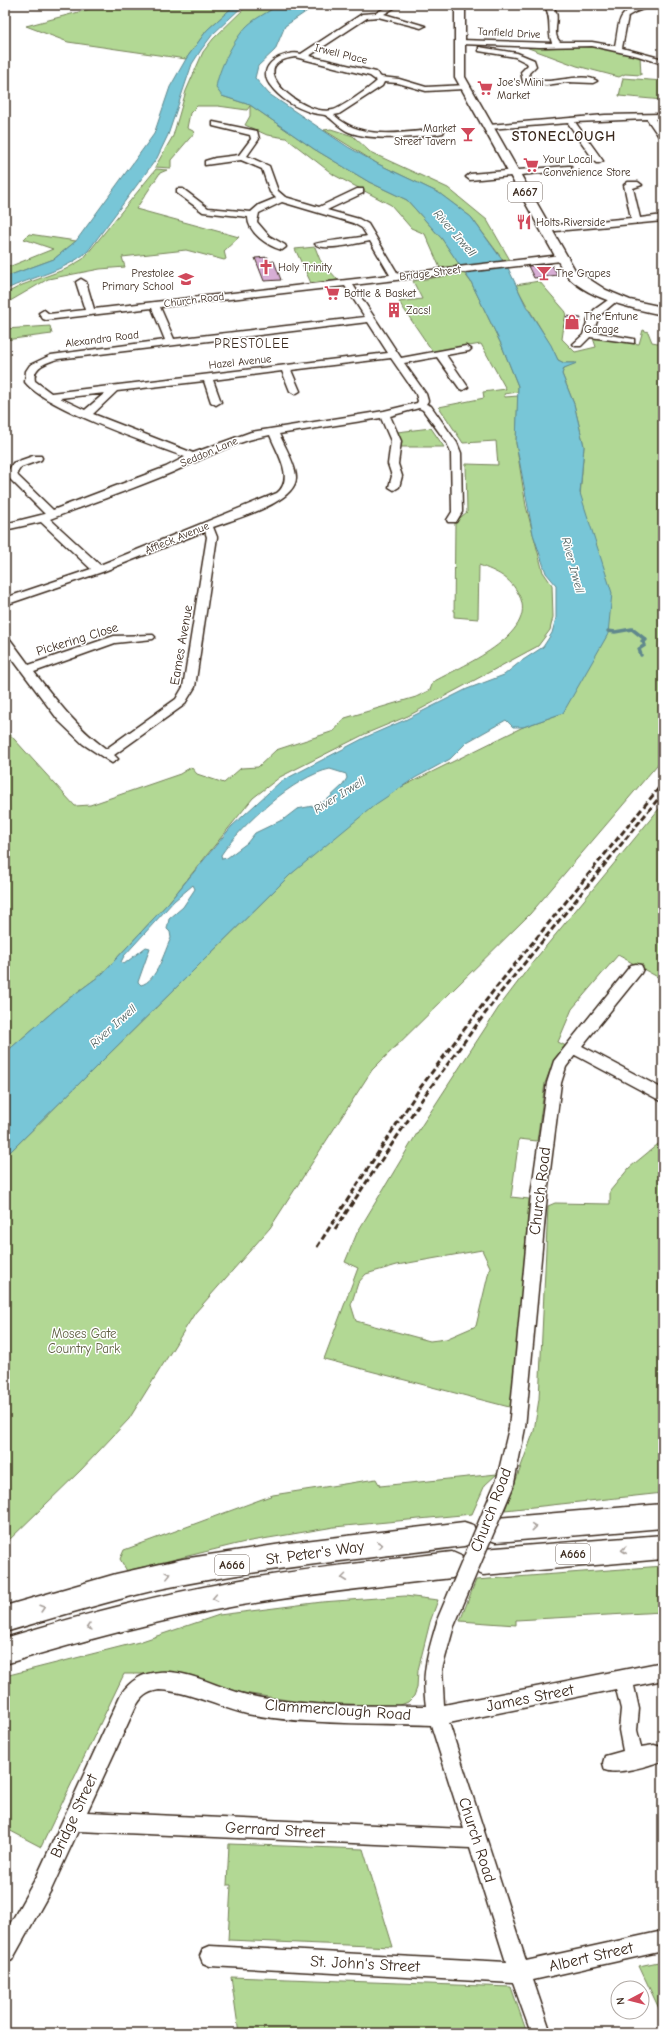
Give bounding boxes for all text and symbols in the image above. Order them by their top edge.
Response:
street label: Tanfield Drive [477,25,541,41]
street label: Irwell Place [313,41,369,67]
place label: Joe's Mini Market [497,76,544,102]
supermarket icon: Joe's Mini Market [476,79,494,97]
place label: Market Street Tavern [394,122,457,148]
bar icon: Market Street Tavern [459,125,477,143]
district label: STONECLOUGH [512,128,616,145]
place label: Your Local Convenience Store [543,153,631,179]
supermarket icon: Your Local Convenience Store [522,156,540,174]
road number: A667 [508,182,542,202]
water label: River Irwell [431,207,479,260]
restaurant icon: Holts Riverside [515,213,533,231]
place label: Holts Riverside [536,216,606,229]
church icon: Holy Trinity [257,258,275,276]
place label: Holy Trinity [278,261,332,274]
street label: Bridge Street [398,263,462,283]
bar icon: The Grapes [535,264,553,282]
place label: Prestolee Primary School [102,267,174,293]
place label: The Grapes [556,267,611,280]
school or university icon: Prestolee Primary School [177,270,195,288]
supermarket icon: Bottle & Basket [323,284,341,302]
place label: Bottle & Basket [344,287,417,300]
street label: Church Road [163,290,225,310]
building icon: Zacs! [385,301,403,319]
place label: Zacs! [406,304,431,317]
place label: The Entune Garage [584,310,638,336]
shop icon: The Entune Garage [563,313,581,331]
street label: Alexandra Road [64,328,140,350]
district label: PRESTOLEE [214,336,290,351]
street label: Hazel Avenue [208,352,273,372]
street label: Seddon Lane [178,434,240,470]
street label: Affleck Avenue [143,519,212,557]
water label: River Irwell [559,535,587,595]
street label: Eames Avenue [167,603,196,686]
street label: Pickering Close [34,619,120,659]
water label: River Irwell [311,774,367,816]
water label: River Irwell [87,1001,139,1050]
street label: Church Road [526,1146,554,1236]
park label: Moses Gate Country Park [48,1326,121,1356]
street label: Church Road [467,1465,515,1555]
one-way arrow [531,1522,537,1531]
street label: St. Peter's Way [265,1537,366,1569]
one-way arrow [377,1541,383,1550]
road number: A666 [556,1544,590,1564]
one-way arrow [621,1545,627,1554]
road number: A666 [215,1555,249,1575]
one-way arrow [165,1572,171,1580]
one-way arrow [341,1573,347,1582]
one-way arrow [212,1593,218,1602]
one-way arrow [39,1604,46,1613]
one-way arrow [85,1622,92,1631]
street label: James Street [485,1681,576,1715]
street label: Clammerclough Road [264,1696,412,1724]
street label: Bridge Street [47,1771,101,1861]
street label: Church Road [455,1795,499,1885]
street label: Gerrard Street [225,1818,326,1842]
street label: Albert Street [547,1938,635,1975]
street label: St. John's Street [310,1952,421,1976]
north arrow [610,1980,650,2020]
text: N [614,1997,627,2006]

